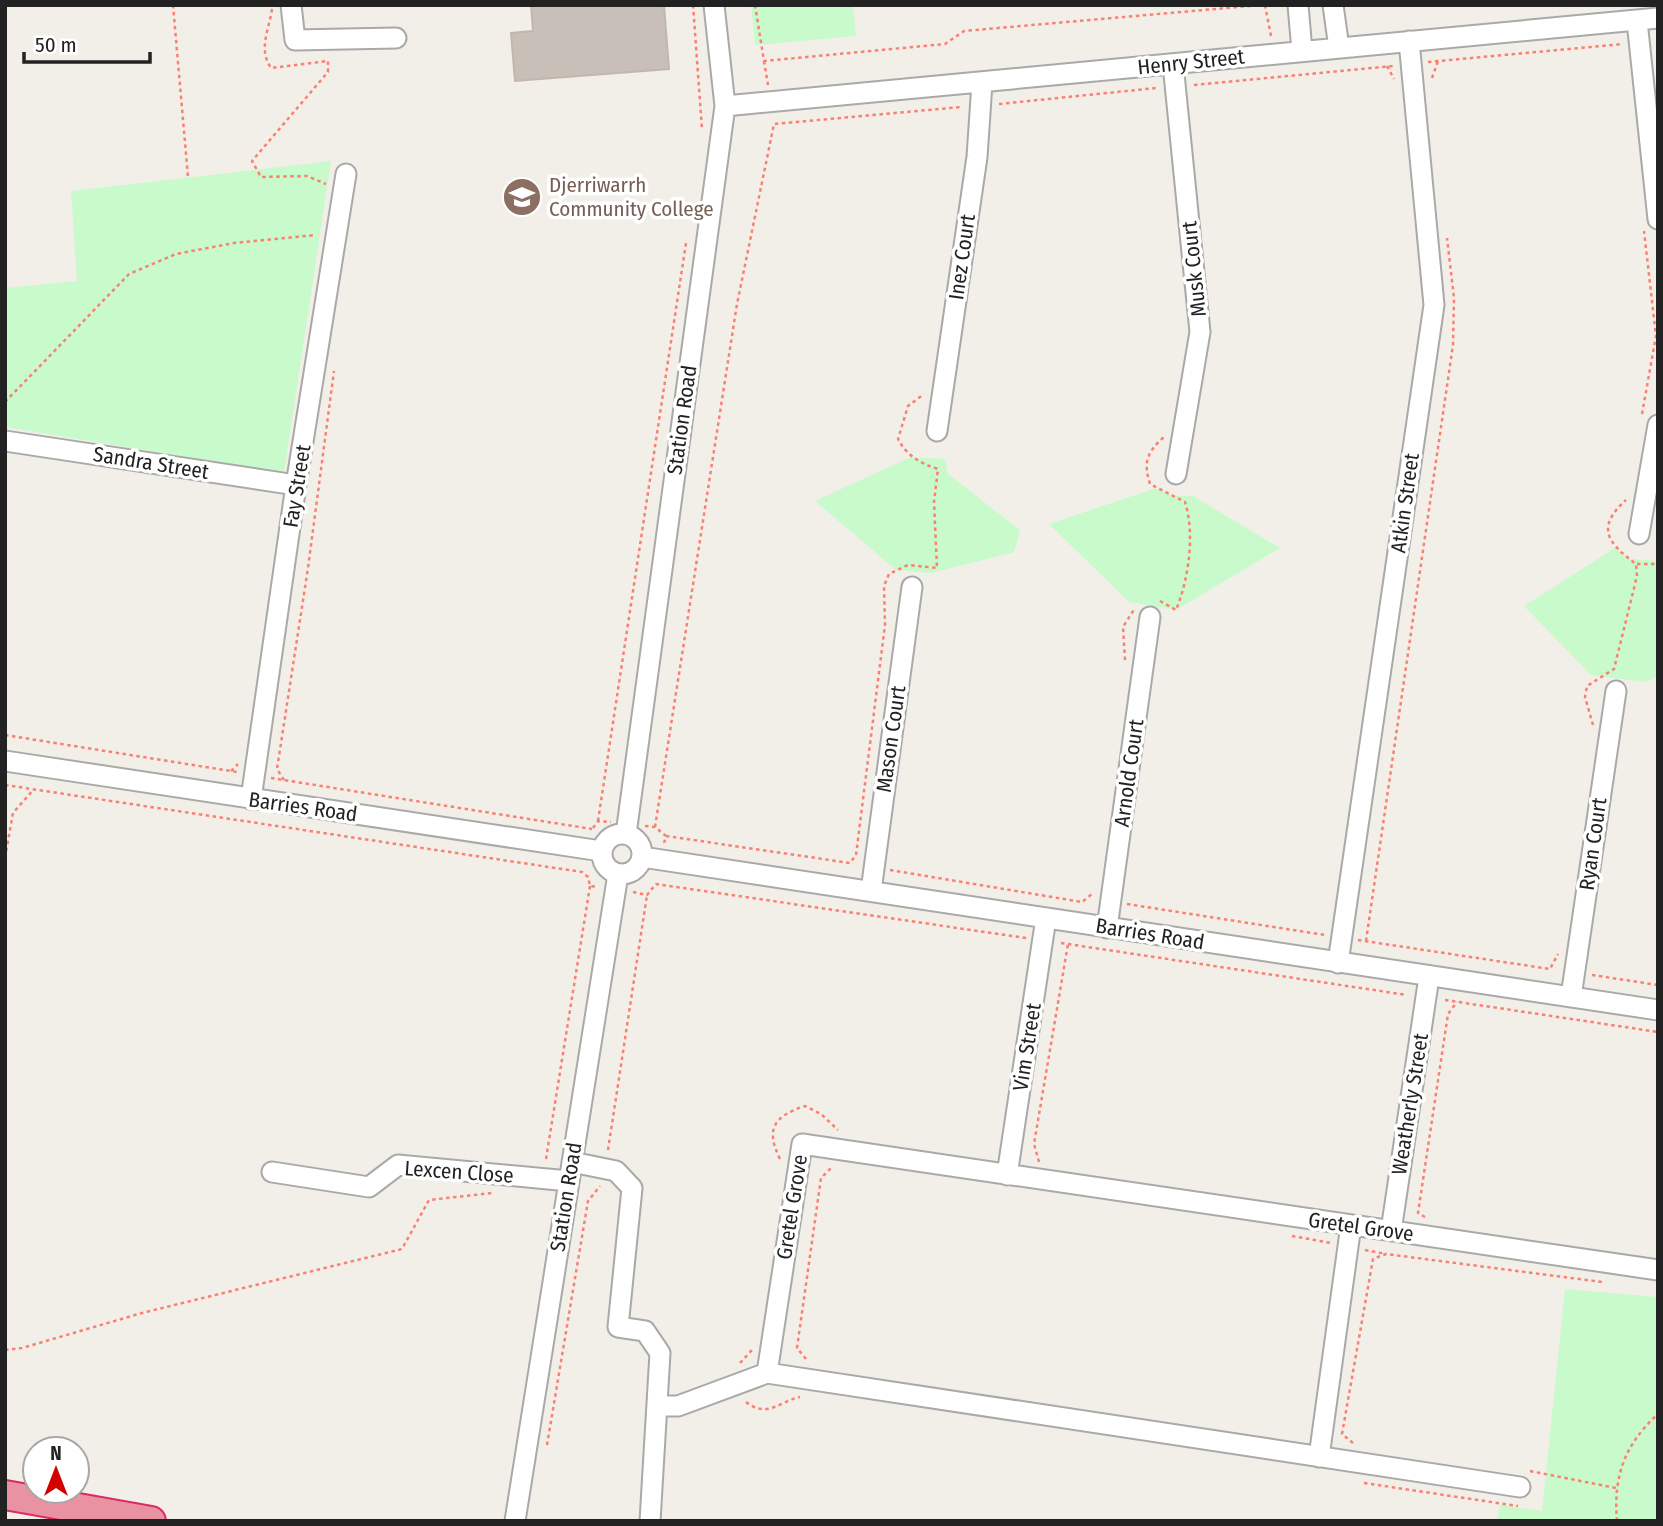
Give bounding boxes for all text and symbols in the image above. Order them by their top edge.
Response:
scale bar [24,21,150,65]
text: 50 m [35,32,77,58]
street label: Henry Street [1136,43,1246,81]
place label: Djerriwarrh Community College [549,172,714,222]
school or university icon: Djerriwarrh Community College [501,176,543,218]
street label: Inez Court [943,212,981,302]
street label: Musk Court [1176,220,1212,318]
street label: Station Road [661,364,703,476]
street label: Sandra Street [91,441,211,485]
street label: Fay Street [278,442,316,529]
street label: Atkin Street [1385,451,1425,555]
street label: Mason Court [871,684,911,794]
street label: Arnold Court [1109,717,1149,829]
street label: Barries Road [247,787,359,827]
street label: Ryan Court [1574,796,1612,892]
street label: Barries Road [1094,913,1206,955]
street label: Vim Street [1007,1001,1047,1093]
street label: Weatherly Street [1386,1031,1434,1177]
street label: Station Road [545,1141,587,1253]
street label: Gretel Grove [771,1153,813,1261]
street label: Lexcen Close [404,1155,514,1189]
street label: Gretel Grove [1307,1207,1415,1247]
north arrow [21,1435,91,1505]
text: N [50,1442,62,1465]

